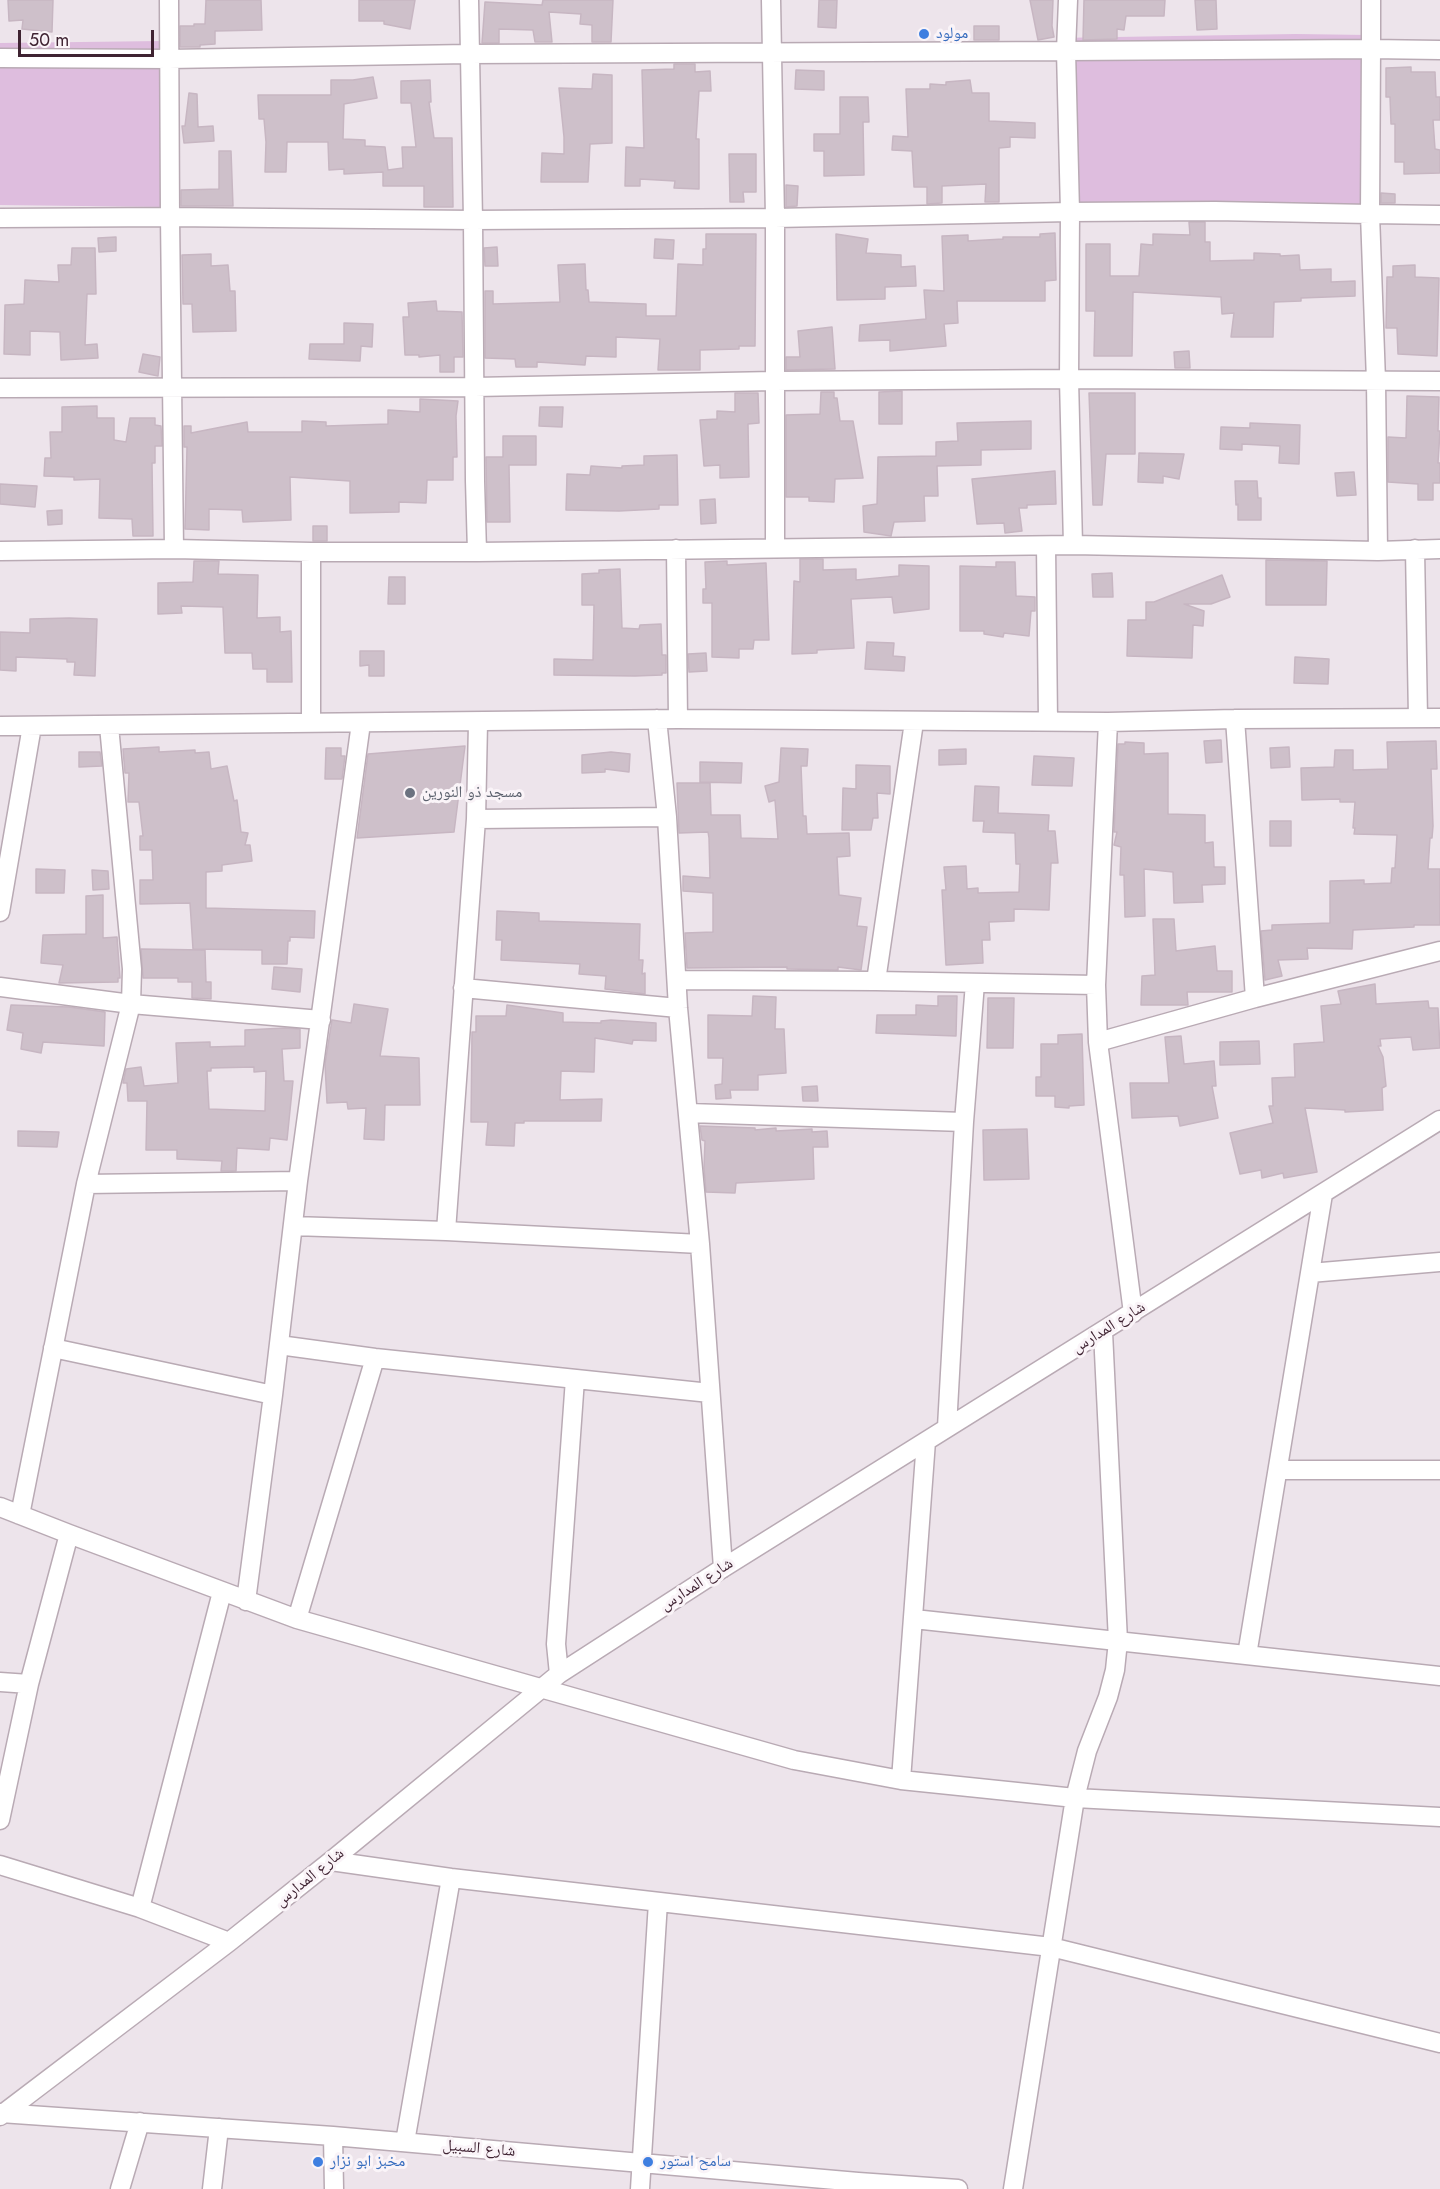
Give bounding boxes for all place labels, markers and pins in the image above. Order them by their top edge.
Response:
place label: مولود [936,24,968,44]
marker: مولود [917,27,931,41]
place label: مسجد ذو النورين [422,783,522,803]
marker: مسجد ذو النورين [403,786,417,800]
place label: مخبز ابو نزار [330,2152,405,2172]
place label: سامح استور [660,2152,731,2172]
marker: مخبز ابو نزار [311,2155,325,2169]
marker: سامح استور [641,2155,655,2169]

